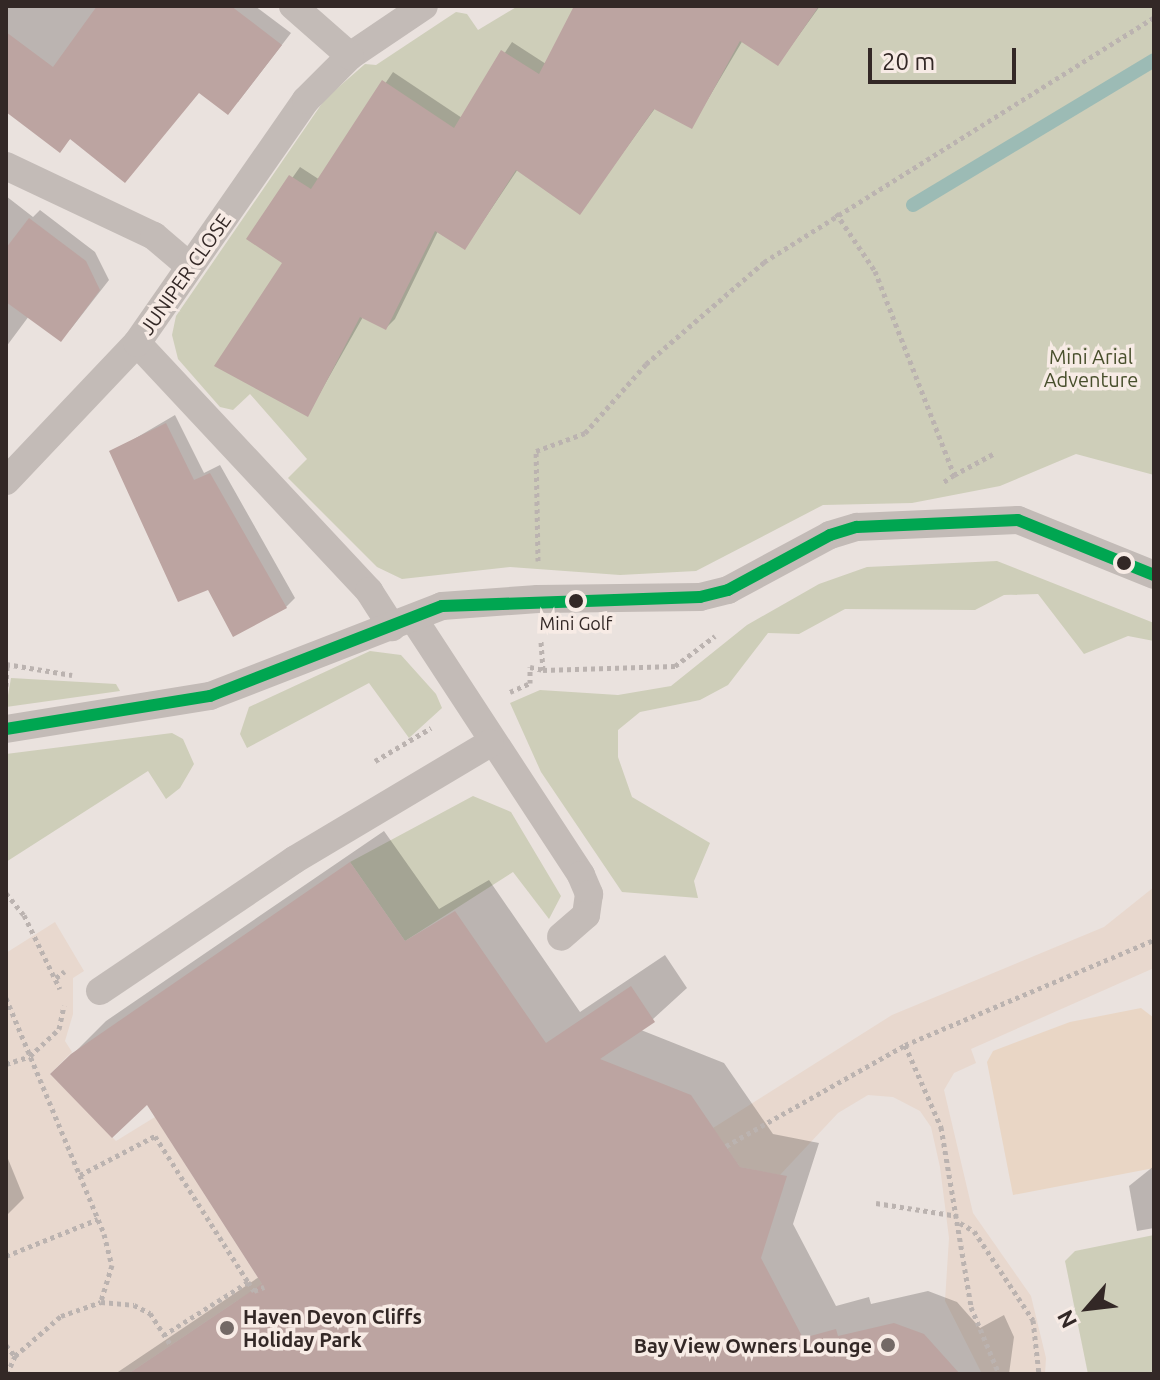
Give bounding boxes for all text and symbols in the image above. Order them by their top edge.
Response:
scale bar [872,32,1020,82]
text: 20 m [882,48,935,75]
street label: JUNIPER CLOSE [134,209,236,339]
park label: Mini Arial Adventure [1044,345,1138,392]
unlabelled marker [1116,555,1132,571]
marker: Mini Golf [568,593,584,609]
place label: Mini Golf [540,612,612,634]
north arrow [1048,1268,1128,1348]
place label: Haven Devon Cliffs Holiday Park [243,1304,422,1351]
text: N [1051,1306,1081,1333]
marker: Haven Devon Cliffs Holiday Park [218,1319,236,1337]
place label: Bay View Owners Lounge [634,1333,872,1357]
marker: Bay View Owners Lounge [879,1336,897,1354]

